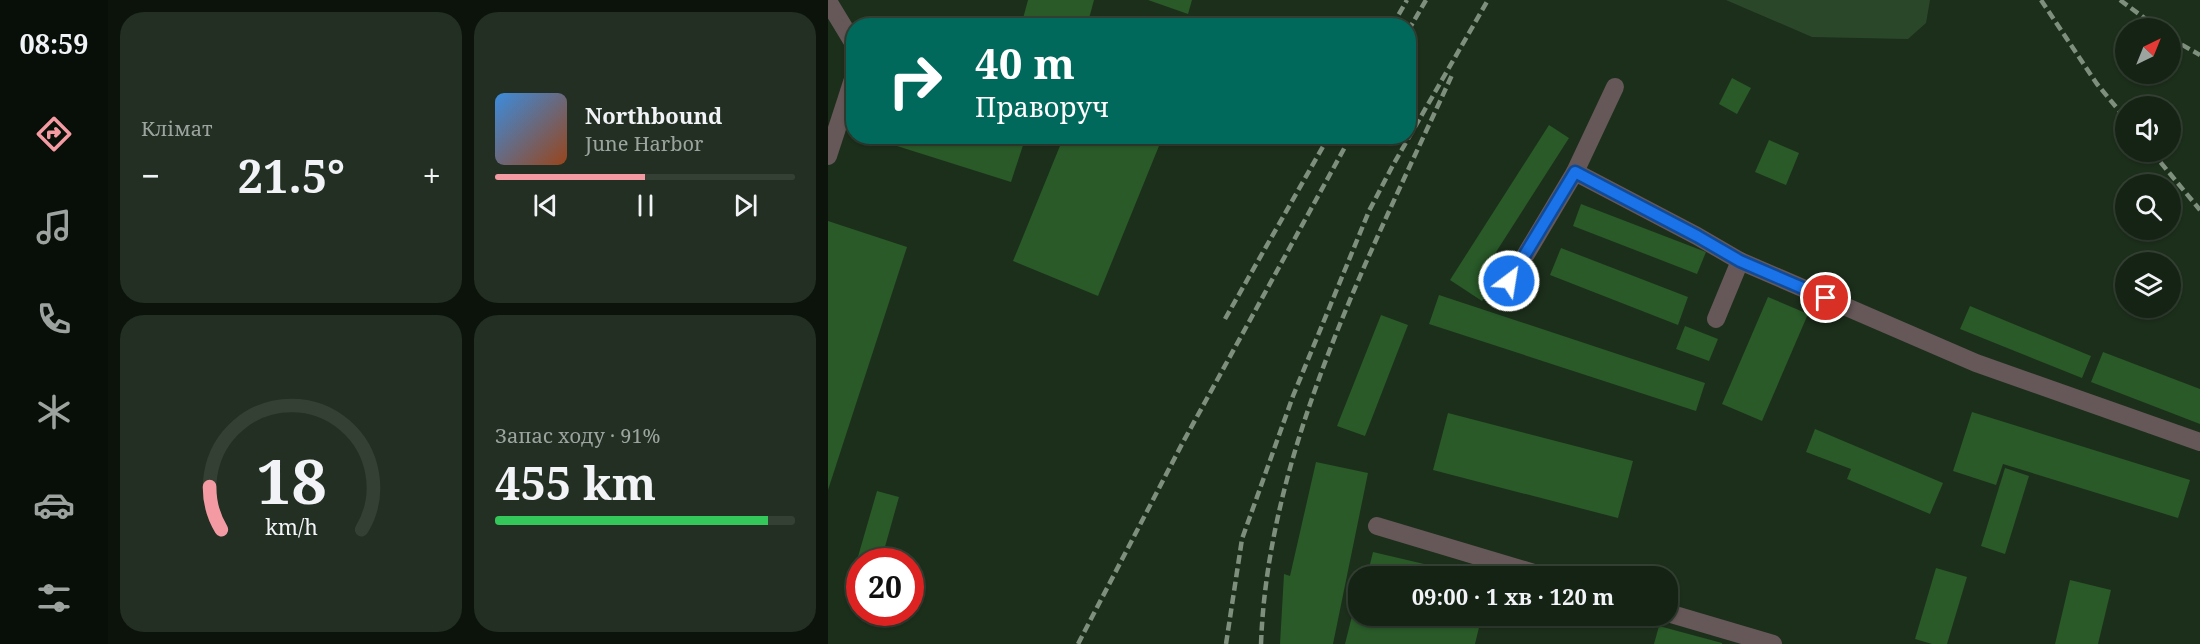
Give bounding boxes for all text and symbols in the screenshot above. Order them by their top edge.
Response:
north arrow [2115,18,2181,84]
map controls [2115,18,2181,318]
text: 08:59 [19,25,89,62]
text: 40 m [975,34,1075,91]
icon: right [876,42,954,120]
text: Праворуч [975,88,1109,125]
button: sound [2115,96,2181,162]
text: Northbound [585,100,722,130]
icon: directions [33,113,75,155]
text: Клімат [141,115,213,142]
text: June Harbor [585,130,703,157]
text: 21.5° [238,145,345,206]
text: − [141,153,160,198]
text: + [423,153,441,198]
button: search [2115,174,2181,240]
icon: previous [529,189,562,222]
icon: pause [629,189,662,222]
icon: next [729,189,762,222]
icon: music [33,206,75,248]
position arrow [1477,249,1541,313]
button: layers [2115,252,2181,318]
pin [1800,272,1851,323]
icon: arrive [1809,281,1842,314]
icon: phone [33,298,75,340]
icon: climate [33,391,75,433]
text: Запас ходу · 91% [495,422,660,449]
text: 18 [256,437,326,522]
text: 455 km [495,452,656,513]
icon: car [33,484,75,526]
text: km/h [265,513,318,542]
speed limit sign: 20 [846,548,924,626]
icon: filters [33,577,75,619]
text: 09:00 · 1 хв · 120 m [1412,581,1614,611]

